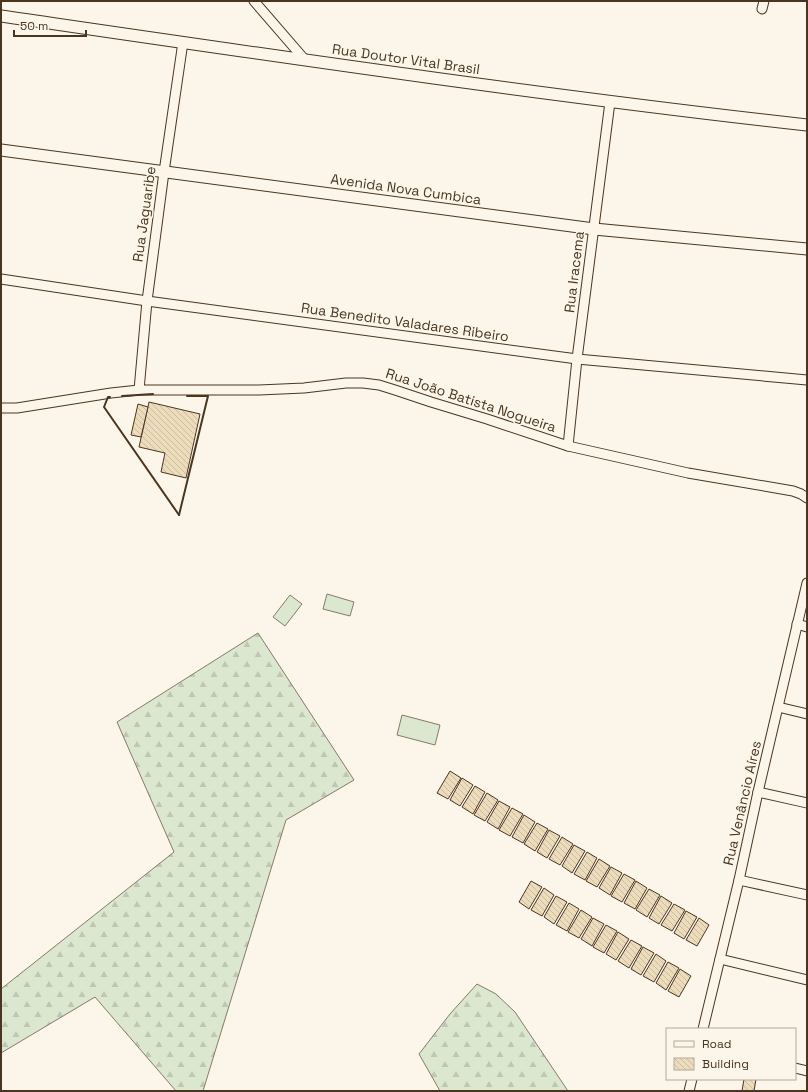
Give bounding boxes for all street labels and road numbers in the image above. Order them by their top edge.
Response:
street label: Rua Doutor Vital Brasil [331,40,481,78]
street label: Rua Jaguaribe [128,165,160,263]
street label: Avenida Nova Cumbica [330,170,482,208]
street label: Rua Iracema [560,230,588,314]
street label: Rua Benedito Valadares Ribeiro [300,298,510,346]
street label: Rua João Batista Nogueira [384,364,558,436]
street label: Rua Venâncio Aíres [719,739,765,867]

